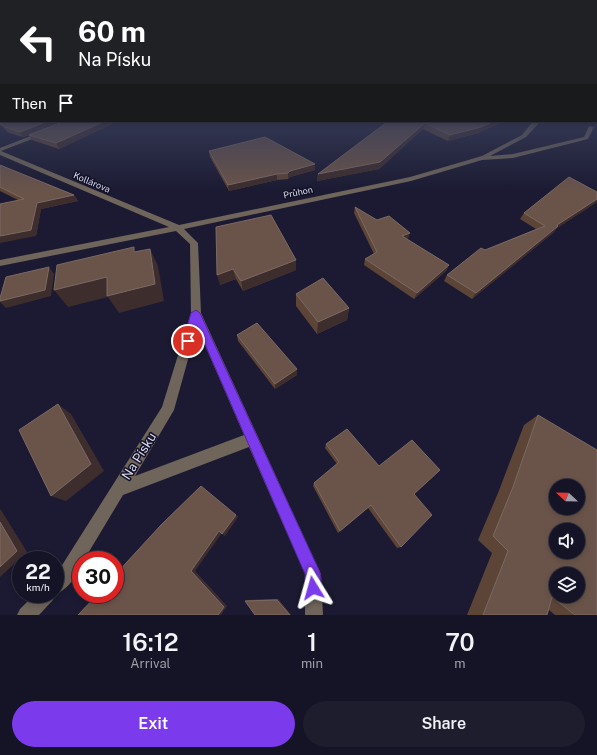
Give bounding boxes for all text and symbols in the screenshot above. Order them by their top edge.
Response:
text: 60 m [78,15,146,48]
icon: left [12,16,64,68]
text: Na Písku [78,49,151,70]
icon: arrive [55,92,77,114]
text: Then [12,95,47,112]
street label: Kollárova [72,169,112,195]
street label: Průhon [282,183,314,201]
pin [171,324,205,358]
icon: arrive [177,330,199,352]
street label: Na Písku [119,430,159,482]
north arrow [549,479,585,515]
map controls [549,479,585,603]
button: sound [549,523,585,559]
speed limit sign: 30 [72,551,124,603]
text: 22 [25,560,51,584]
position arrow [292,567,334,609]
button: layers [549,567,585,603]
text: km/h [26,581,50,593]
text: 16:12 [122,628,179,656]
text: 1 [307,628,317,656]
text: 70 [445,628,475,656]
text: Arrival [130,656,171,671]
text: min [301,656,323,671]
text: m [454,656,466,671]
button: Exit [12,701,295,747]
button: Share [303,701,585,747]

